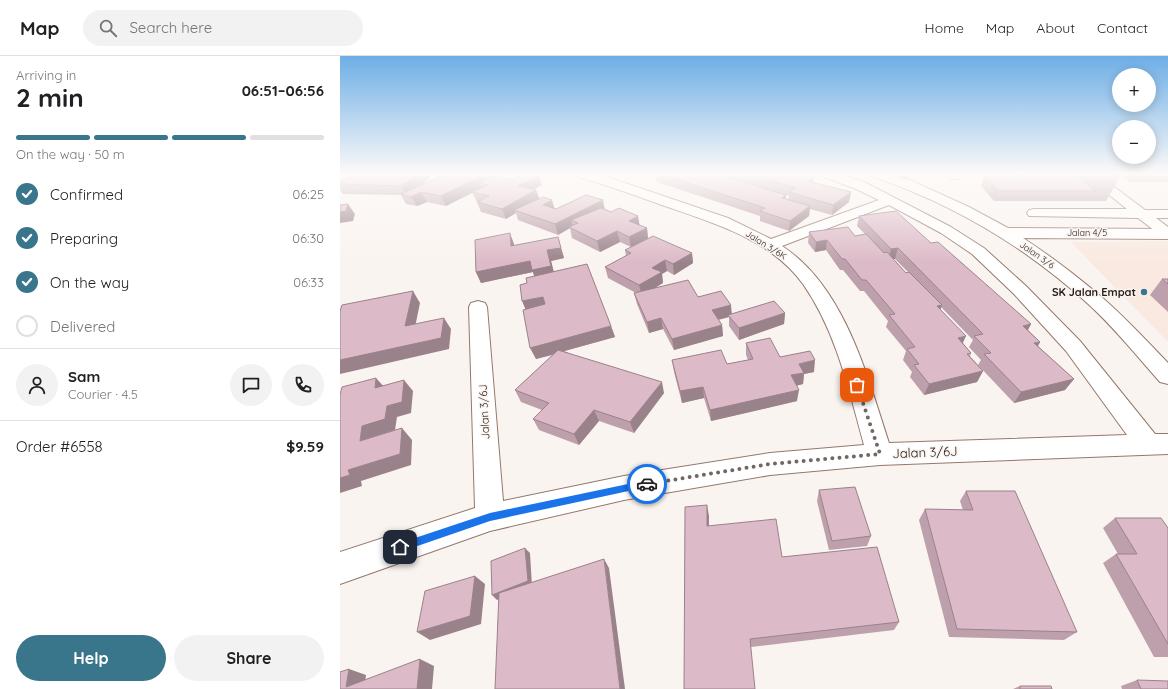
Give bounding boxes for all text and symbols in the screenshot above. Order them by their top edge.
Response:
search box [83,10,363,46]
text: Map [20,16,59,40]
icon: search [97,17,119,39]
text: Search here [129,18,212,37]
text: Home [925,19,964,37]
text: Map [986,19,1014,37]
text: About [1036,19,1075,37]
text: Contact [1097,19,1148,37]
text: Arriving in [16,67,76,83]
map controls [1112,68,1156,164]
button: + [1112,68,1156,112]
text: 2 min [16,81,84,114]
text: 06:51–06:56 [242,81,324,100]
button: − [1112,120,1156,164]
text: On the way · 50 m [16,146,125,162]
icon: check [16,183,38,205]
text: Confirmed [50,185,123,204]
text: 06:25 [293,186,324,202]
icon: check [16,227,38,249]
street label: Jalan 4/5 [1067,227,1107,238]
street label: Jalan 3/6K [744,228,789,261]
text: Preparing [50,229,118,248]
text: 06:30 [292,230,324,246]
street label: Jalan 3/6 [1018,239,1057,271]
icon: check [16,271,38,293]
text: On the way [50,273,129,292]
text: 06:33 [293,274,324,290]
place label: SK Jalan Empat [1052,285,1136,299]
marker: SK Jalan Empat [1139,287,1149,297]
text: Delivered [50,317,115,336]
button: person [16,364,58,406]
button: chat [230,364,272,406]
button: phone [282,364,324,406]
text: Sam [68,367,100,386]
pin [840,368,874,402]
icon: bag [846,374,868,396]
street label: Jalan 3/6J [476,384,492,440]
text: Courier · 4.5 [68,386,138,402]
text: Order #6558 [16,437,103,456]
text: $9.59 [286,437,324,456]
street label: Jalan 3/6J [892,443,958,461]
courier [627,464,667,504]
icon: car [636,473,658,495]
pin [383,530,417,564]
icon: home [389,536,411,558]
button: Help [16,635,166,681]
button: Share [174,635,324,681]

